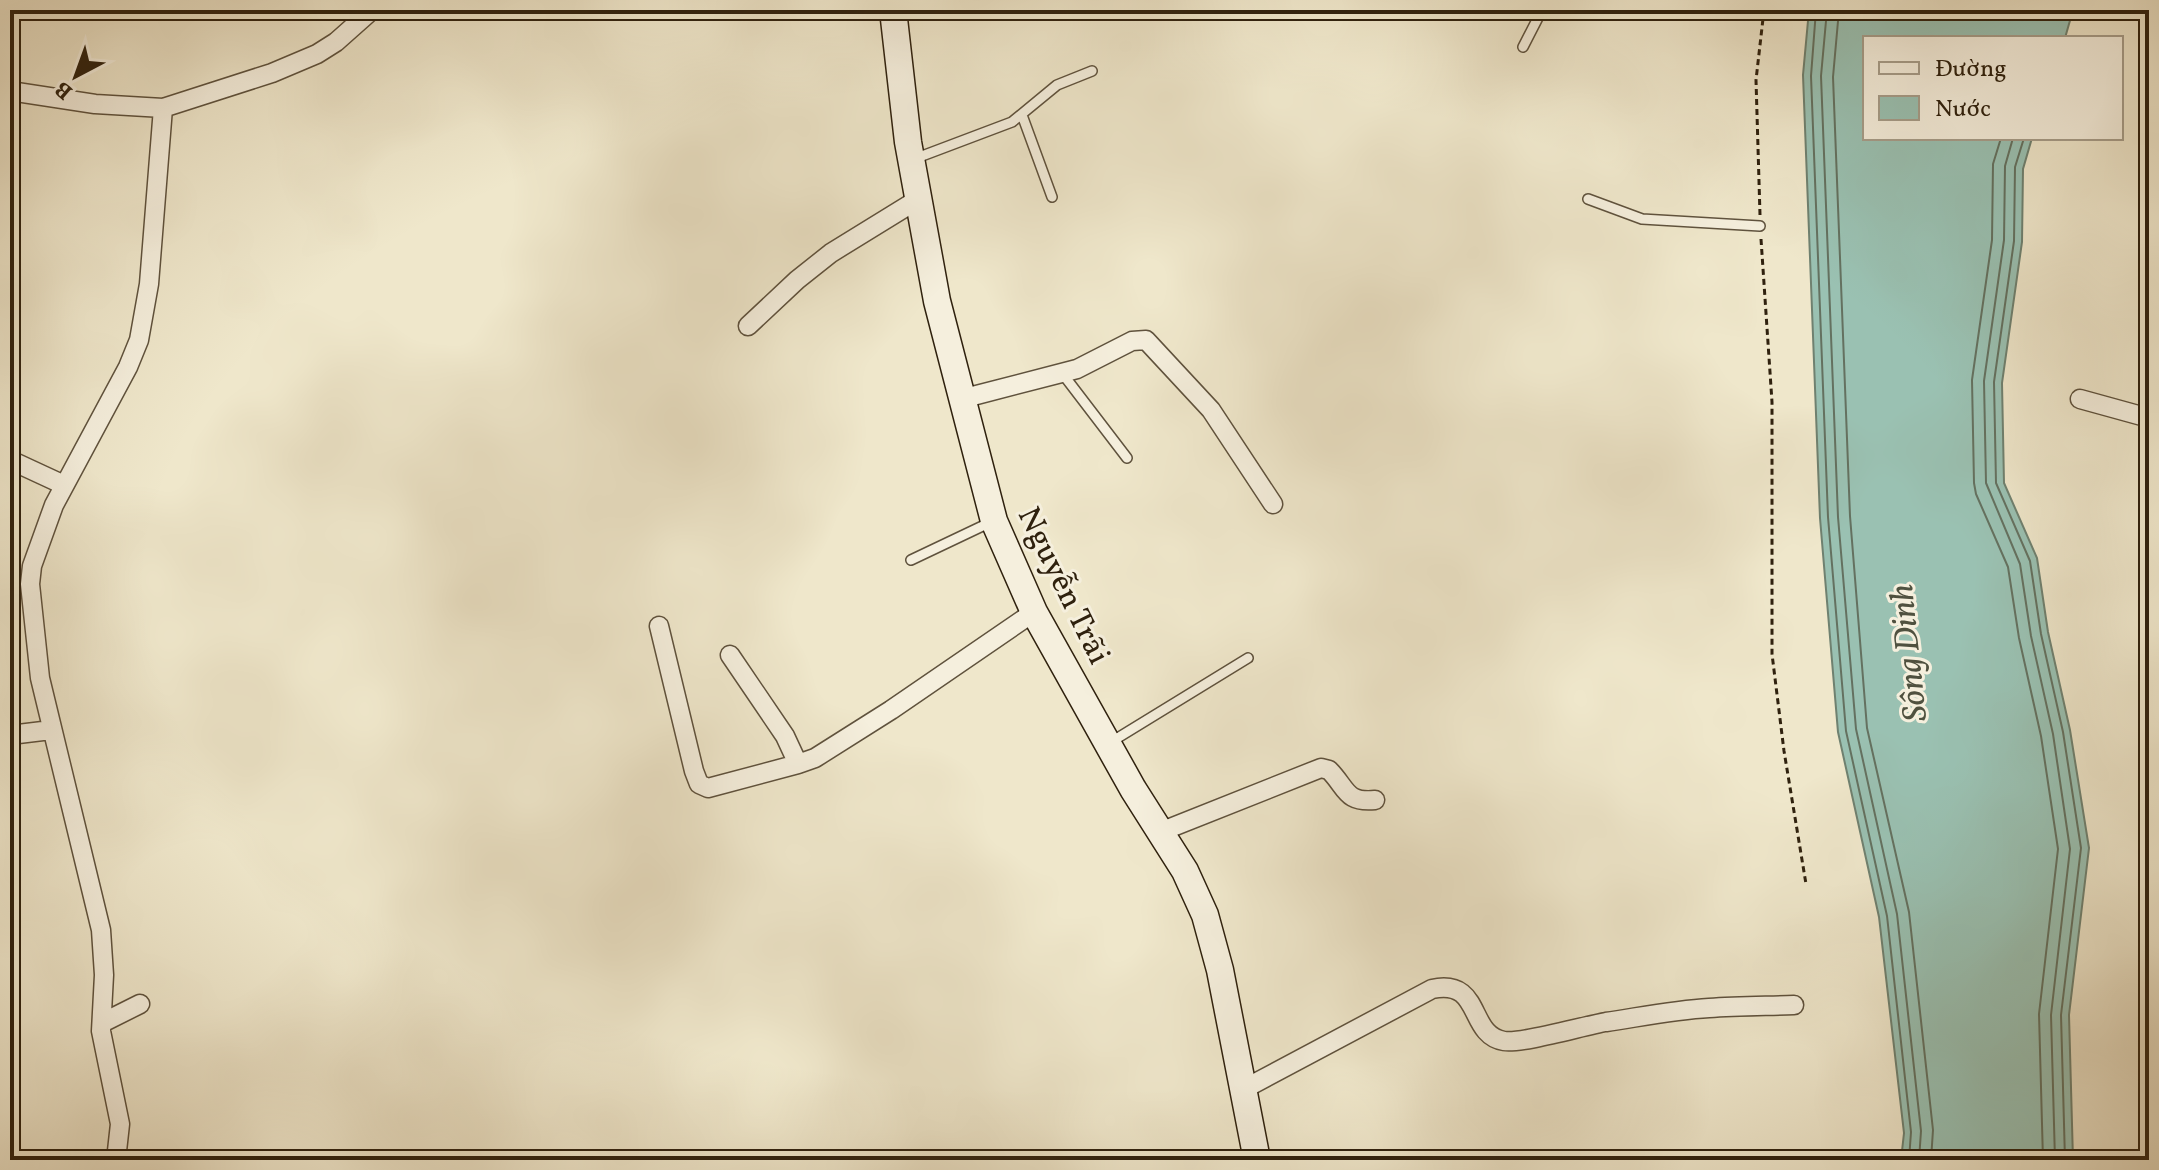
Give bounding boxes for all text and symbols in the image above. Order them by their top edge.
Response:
north arrow [36,36,116,116]
legend [1863,36,2123,140]
text: Đường [1935,53,2007,87]
text: B [49,73,80,106]
text: Nước [1935,93,1991,127]
street label: Nguyễn Trãi [1005,500,1119,672]
water label: Sông Dinh [1880,582,1941,724]

